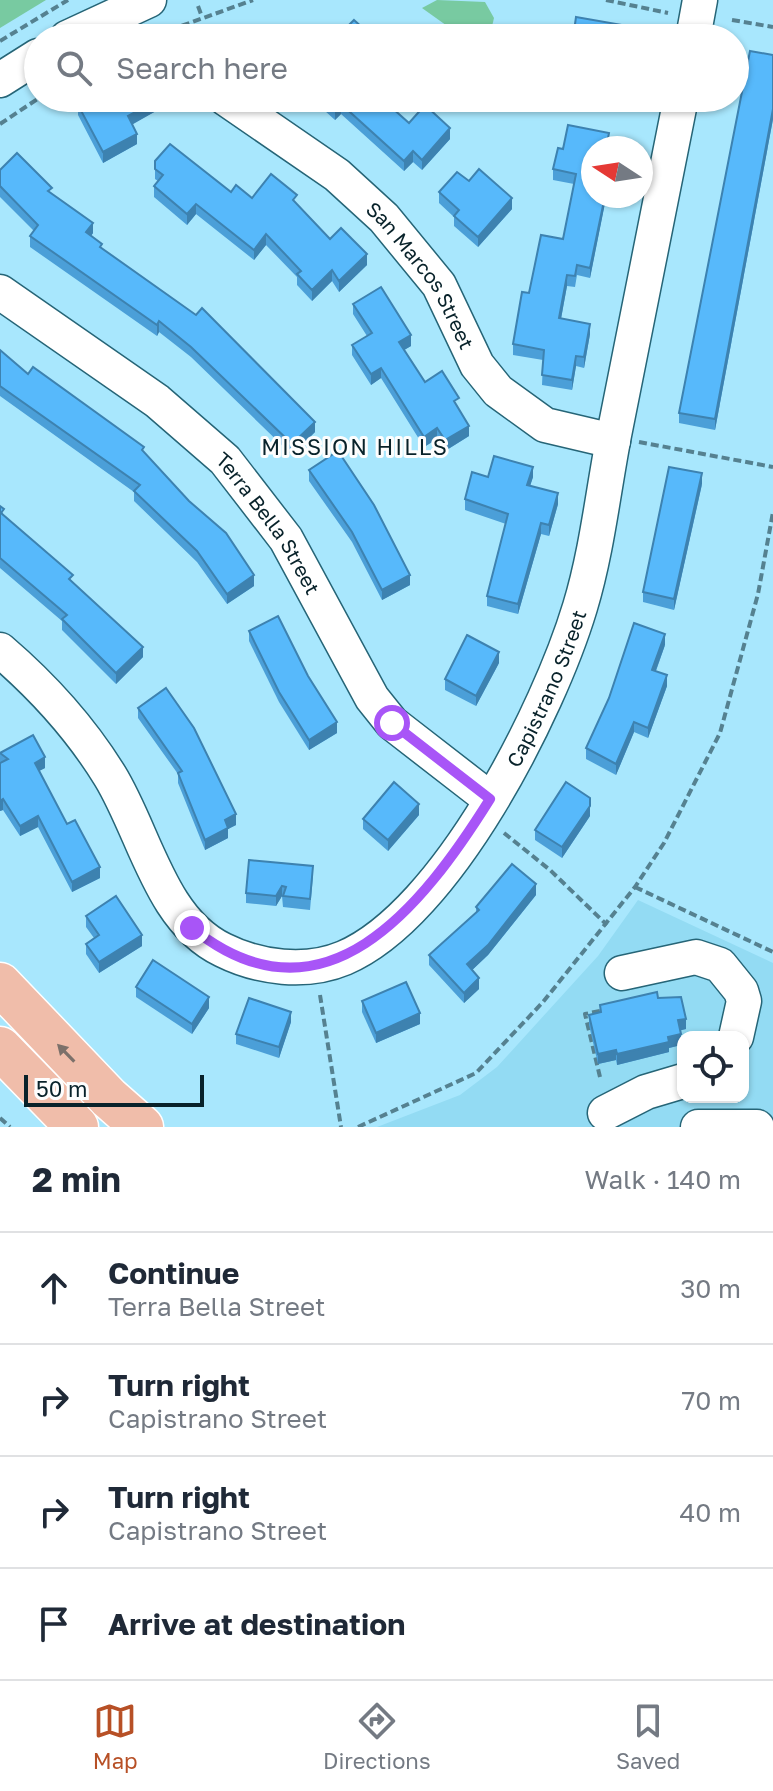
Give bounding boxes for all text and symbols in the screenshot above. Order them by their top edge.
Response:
search box [24,24,749,112]
icon: search [52,46,96,90]
text: Search here [116,50,288,86]
north arrow [581,136,653,208]
street label: San Marcos Street [362,196,480,353]
district label: MISSION HILLS [261,433,449,460]
street label: Terra Bella Street [212,446,325,598]
street label: Capistrano Street [501,607,590,771]
route start [374,705,410,741]
route end [174,910,210,946]
map controls [677,1031,749,1103]
button: locate [677,1031,749,1103]
one-way arrow [57,1044,75,1063]
scale bar [24,1071,204,1107]
text: 50 m [36,1075,87,1102]
text: 2 min [32,1159,121,1199]
text: Walk · 140 m [584,1164,741,1195]
text: Continue [108,1255,239,1291]
icon: ahead [32,1266,76,1310]
text: 30 m [680,1273,741,1304]
text: Terra Bella Street [108,1291,325,1322]
text: Turn right [108,1367,250,1403]
icon: right [32,1378,76,1422]
text: 70 m [682,1385,741,1416]
text: Capistrano Street [108,1403,327,1434]
text: Turn right [108,1479,250,1515]
icon: right [32,1490,76,1534]
text: 40 m [680,1497,741,1528]
text: Capistrano Street [108,1515,327,1546]
icon: arrive [32,1602,76,1646]
text: Arrive at destination [108,1606,405,1642]
tab: Map [93,1699,138,1774]
tab: Directions [323,1699,431,1774]
tab: Saved [616,1699,680,1774]

